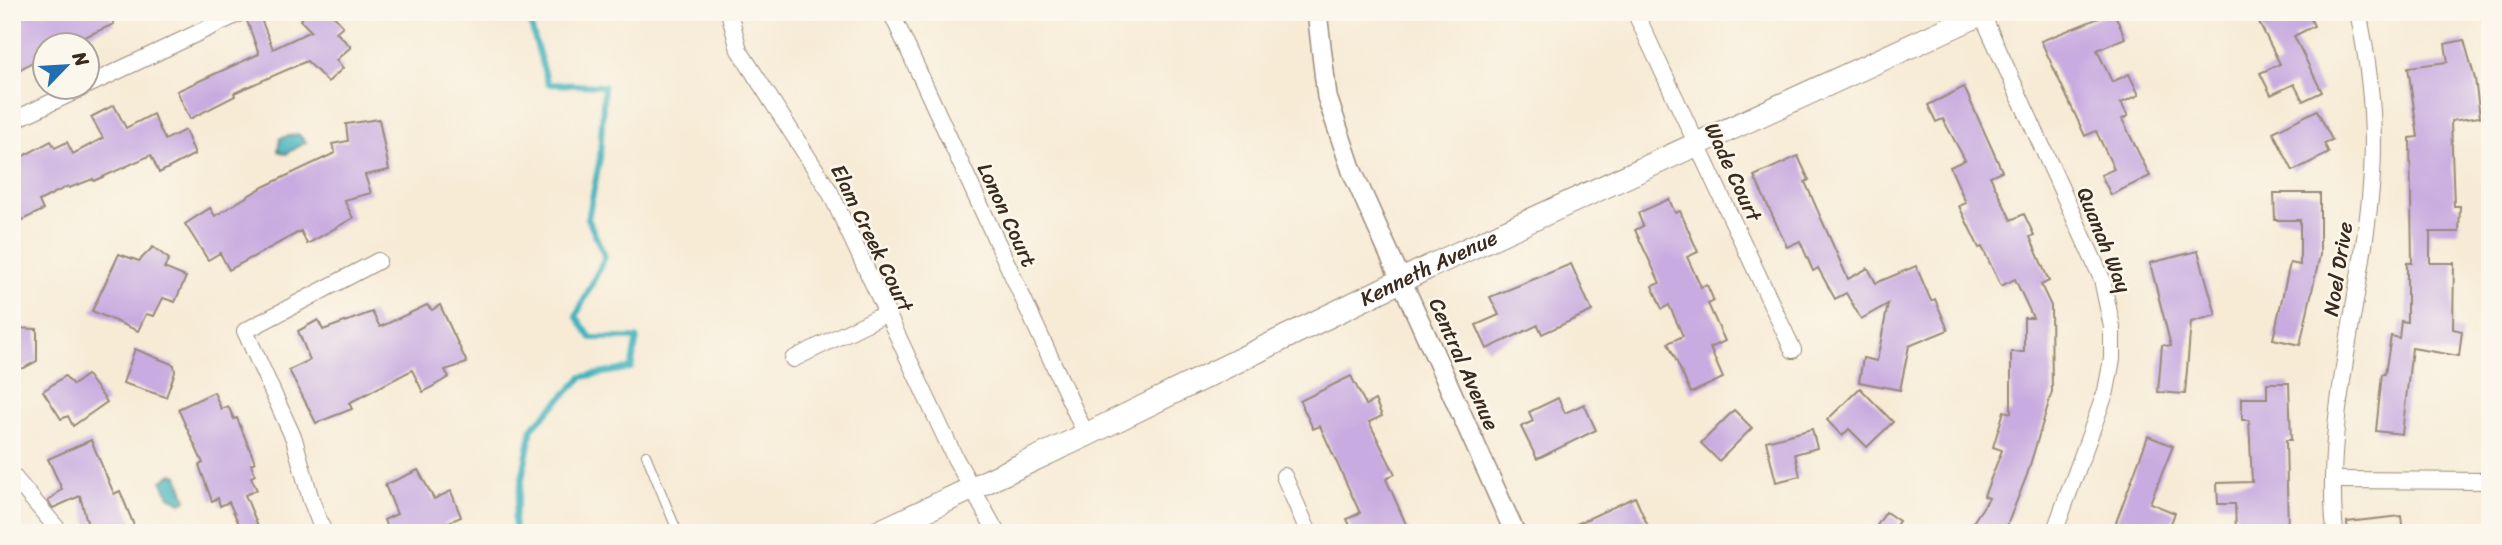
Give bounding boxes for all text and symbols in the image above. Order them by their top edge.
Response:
north arrow [32,32,102,102]
text: N [63,45,99,73]
street label: Wade Court [1693,116,1773,229]
street label: Lonon Court [966,156,1048,274]
street label: Elam Creek Court [820,157,925,320]
street label: Quanah Way [2066,181,2143,299]
street label: Kenneth Avenue [1353,219,1504,317]
street label: Noel Drive [2312,219,2364,319]
street label: Central Avenue [1418,291,1510,437]

